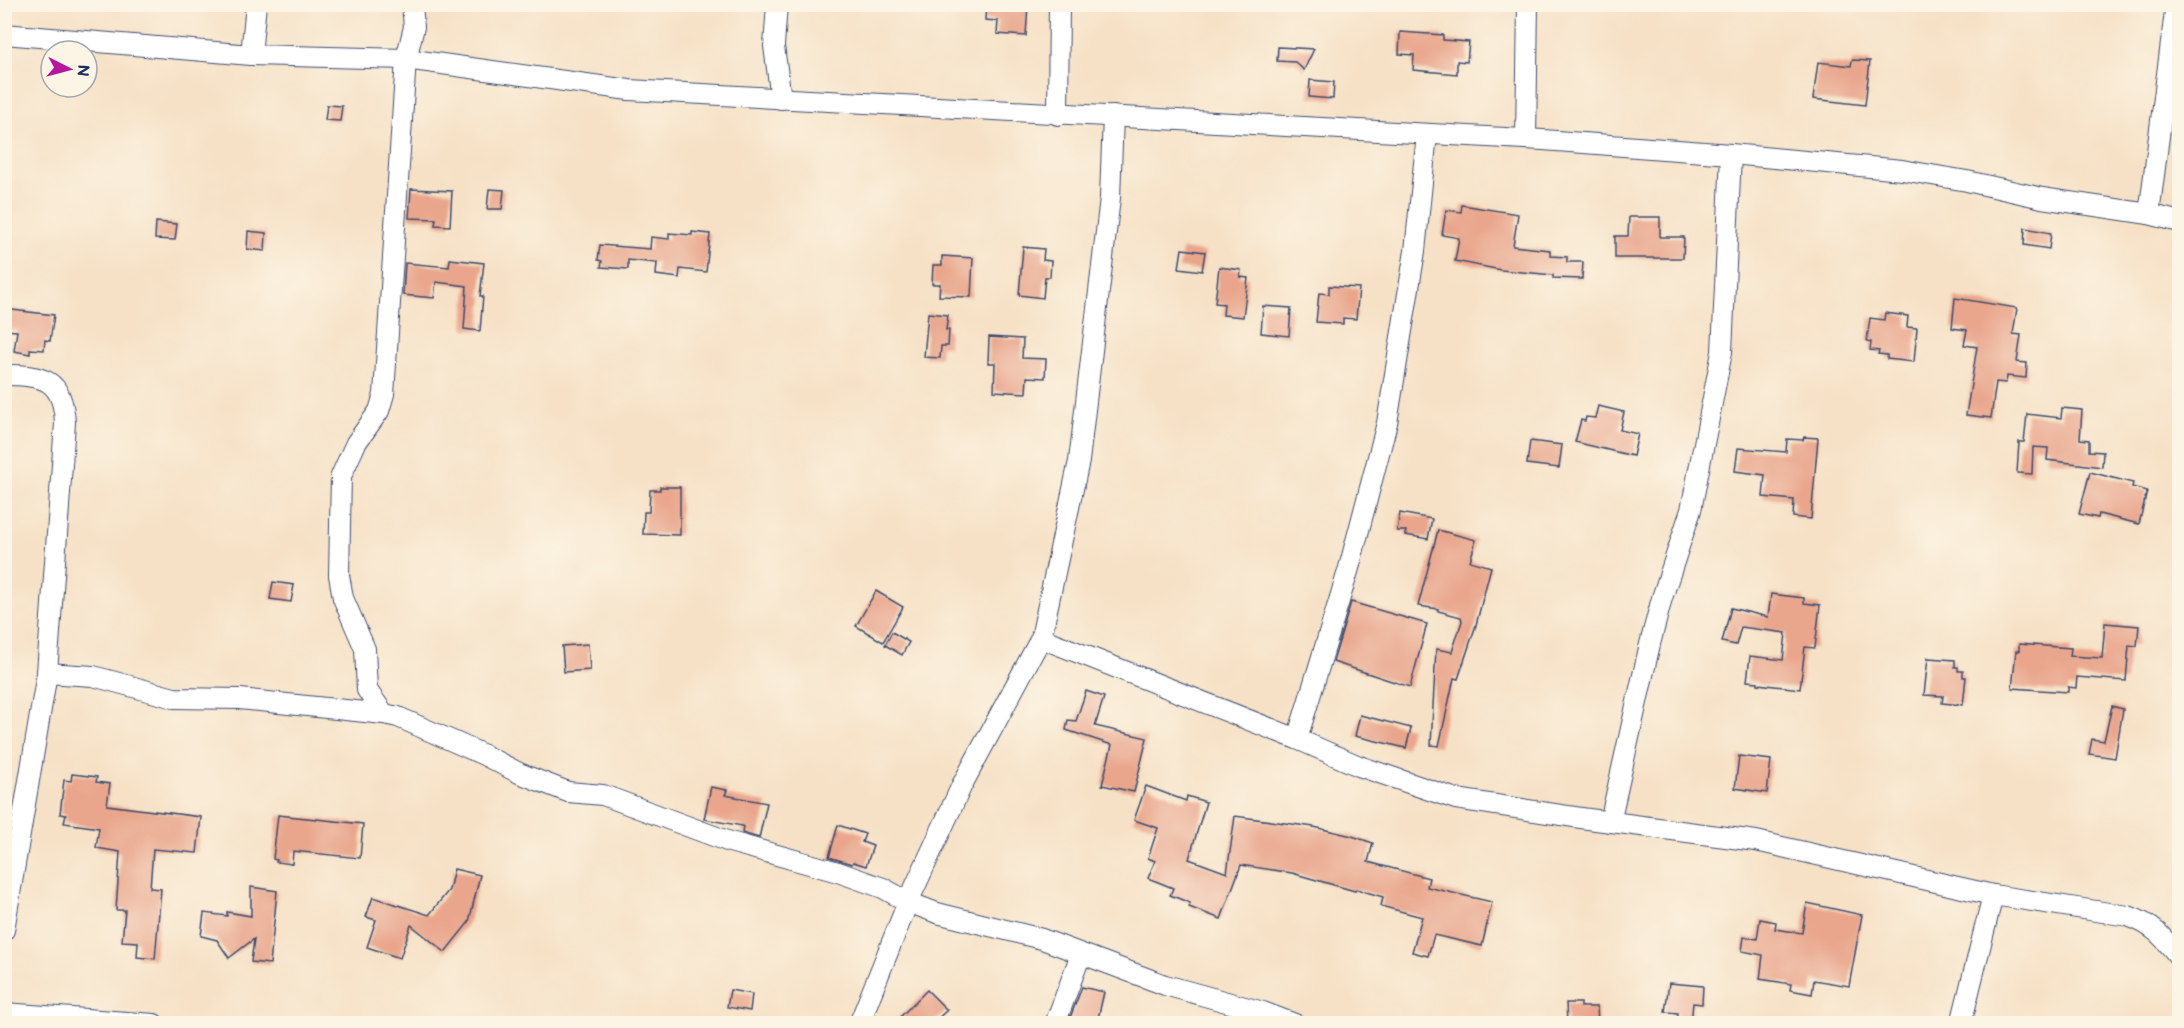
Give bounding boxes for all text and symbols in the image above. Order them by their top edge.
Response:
north arrow [39,39,99,99]
text: N [72,63,93,77]

